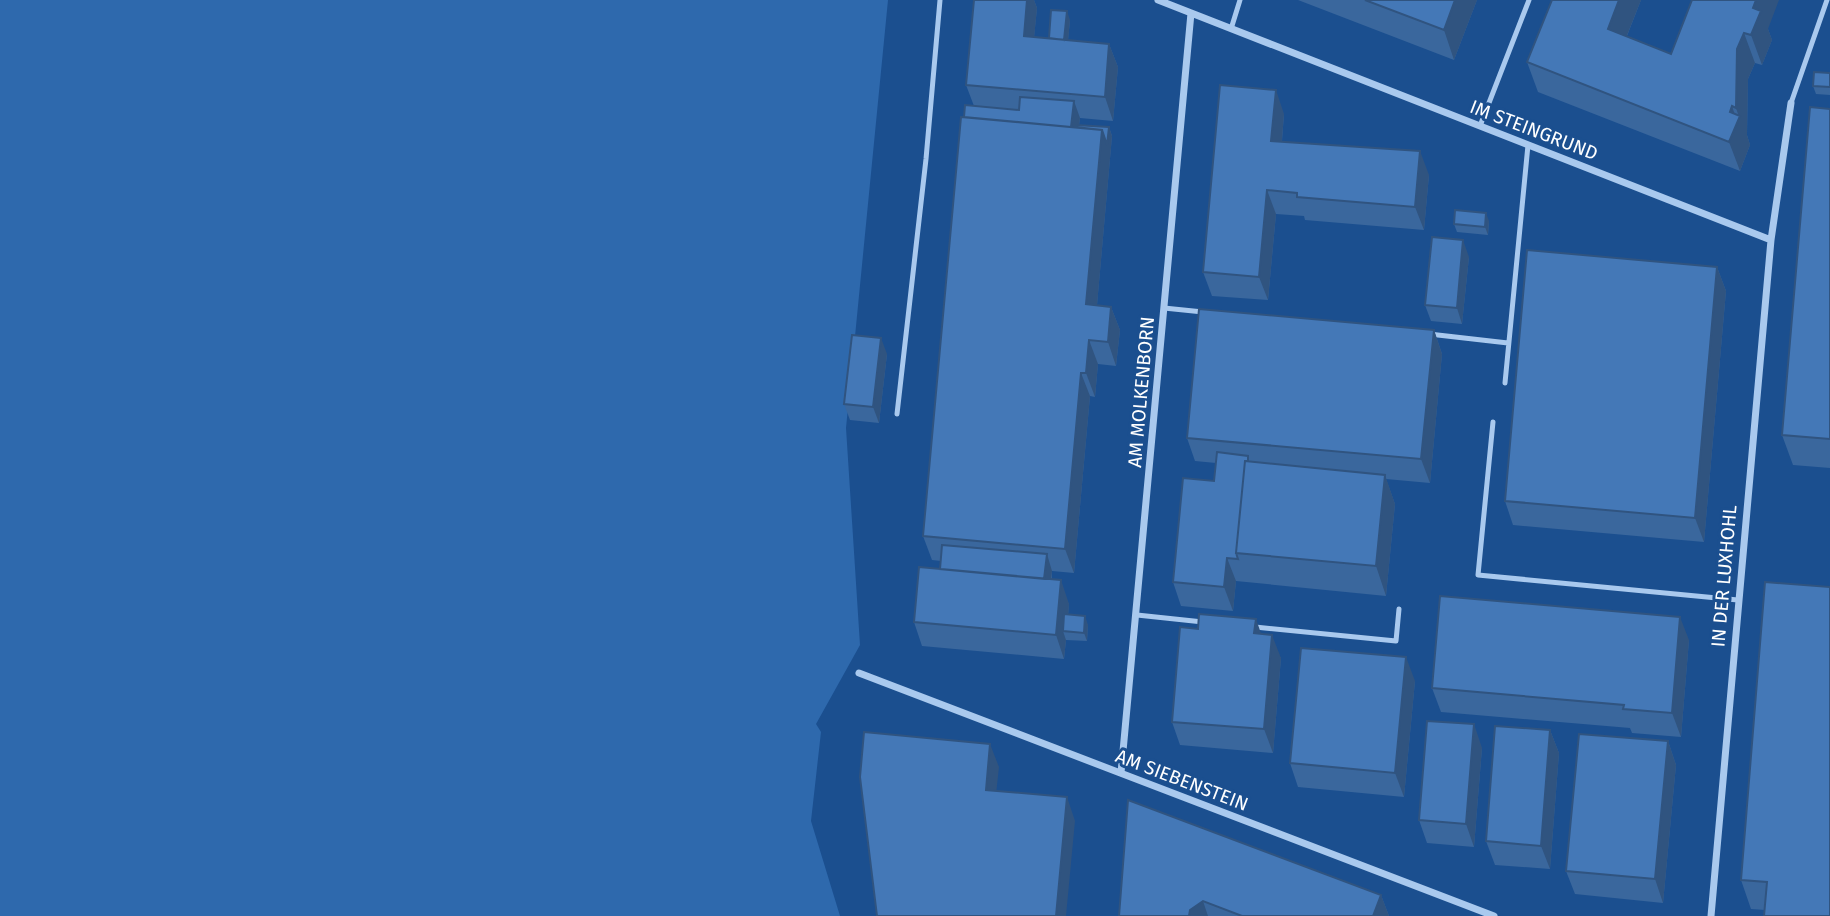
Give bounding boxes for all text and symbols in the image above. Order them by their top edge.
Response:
street label: IM STEINGRUND [1467,95,1601,165]
street label: AM MOLKENBORN [1123,316,1159,468]
street label: IN DER LUXHOHL [1706,503,1742,648]
street label: AM SIEBENSTEIN [1113,744,1251,816]

